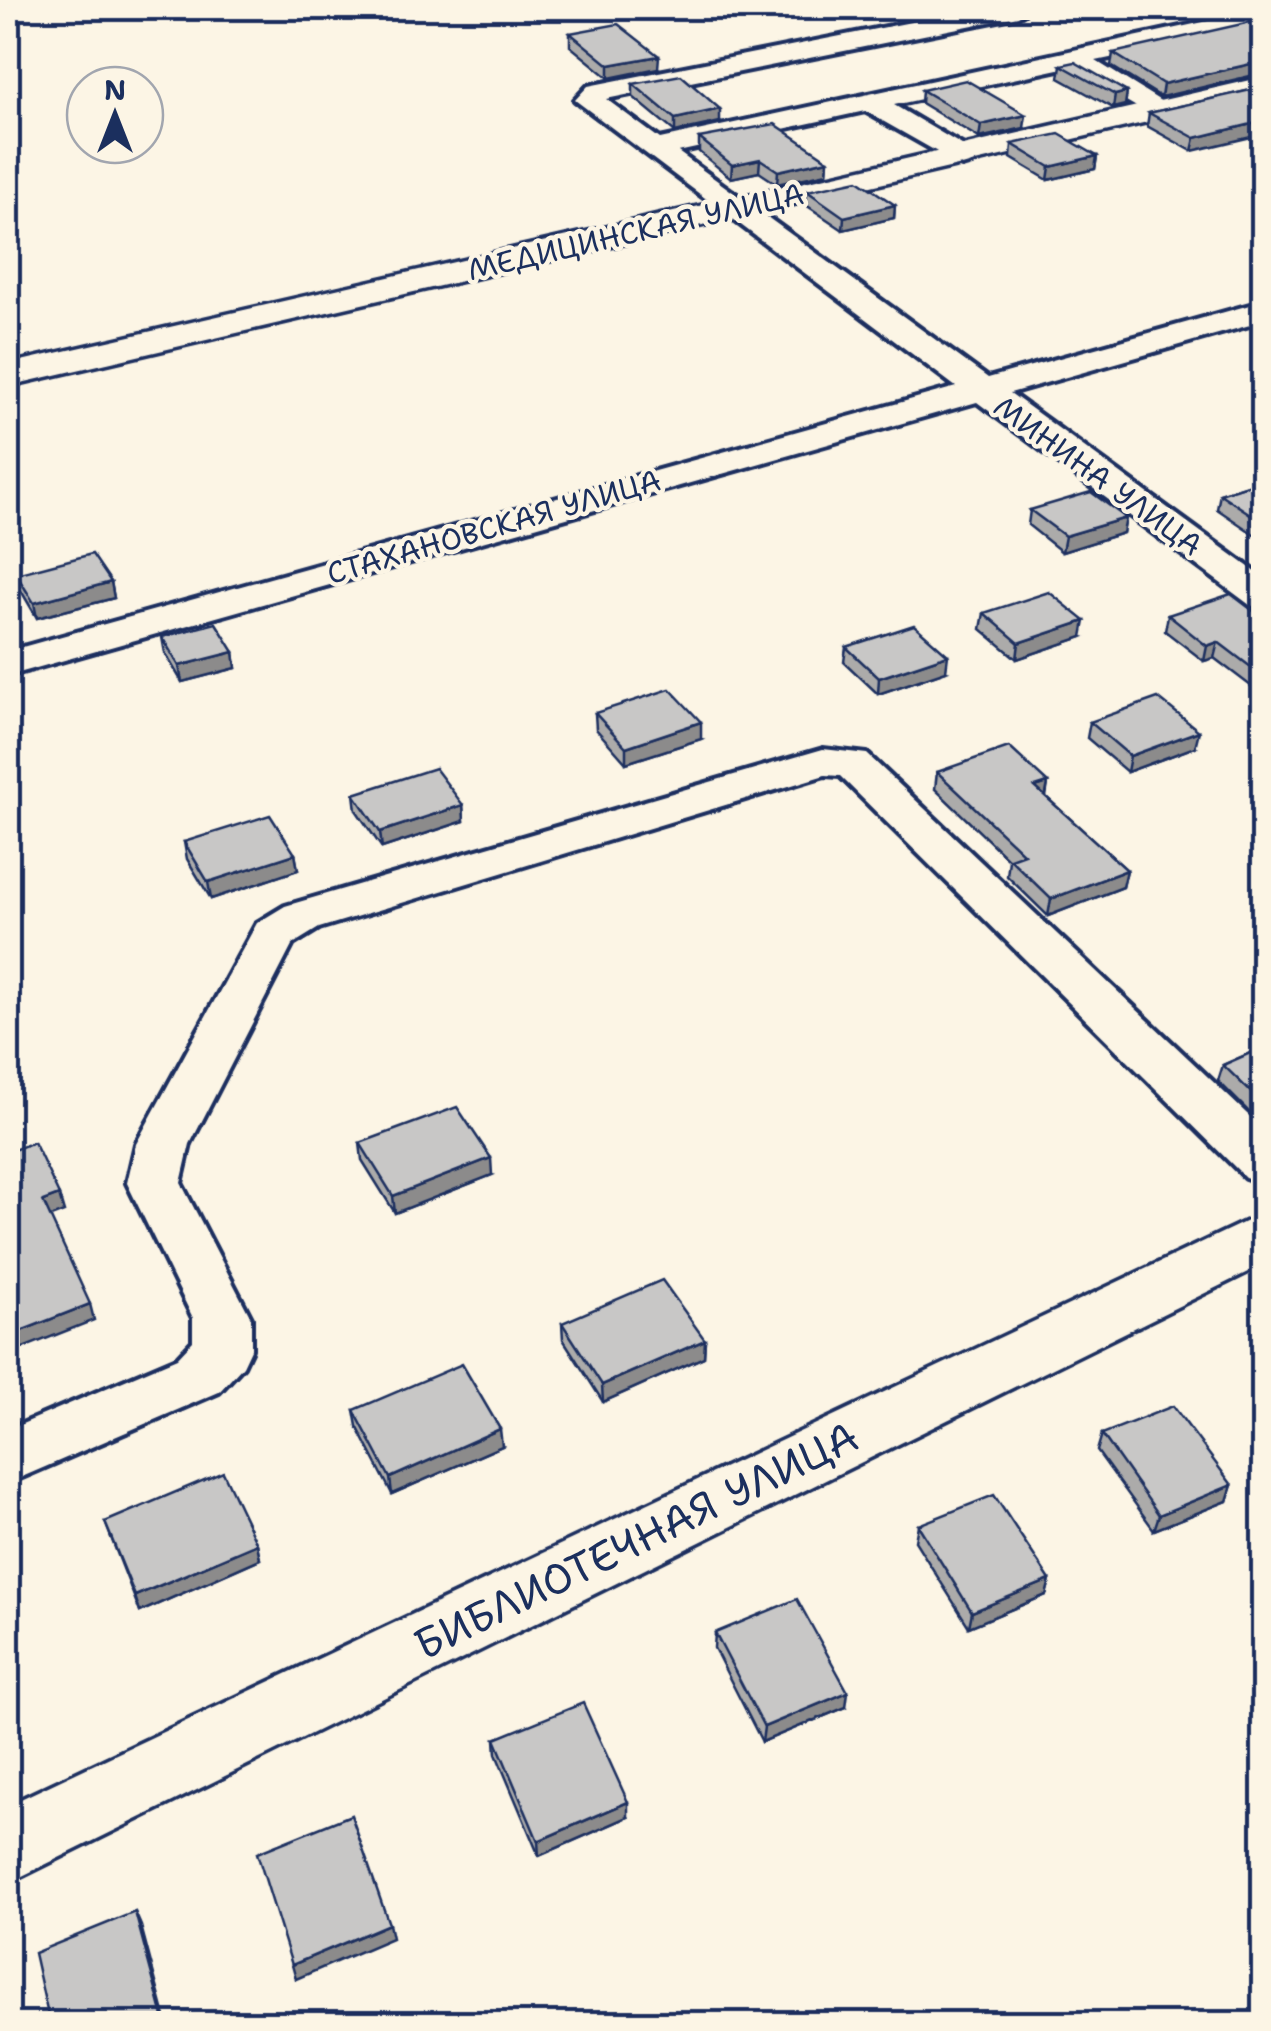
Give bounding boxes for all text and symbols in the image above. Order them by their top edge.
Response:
north arrow [65,65,165,165]
text: N [104,71,126,109]
street label: МЕДИЦИНСКАЯ УЛИЦА [463,173,808,290]
street label: МИНИНА УЛИЦА [986,386,1211,565]
street label: СТАХАНОВСКАЯ УЛИЦА [322,459,666,594]
street label: БИБЛИОТЕЧНАЯ УЛИЦА [405,1408,867,1672]

